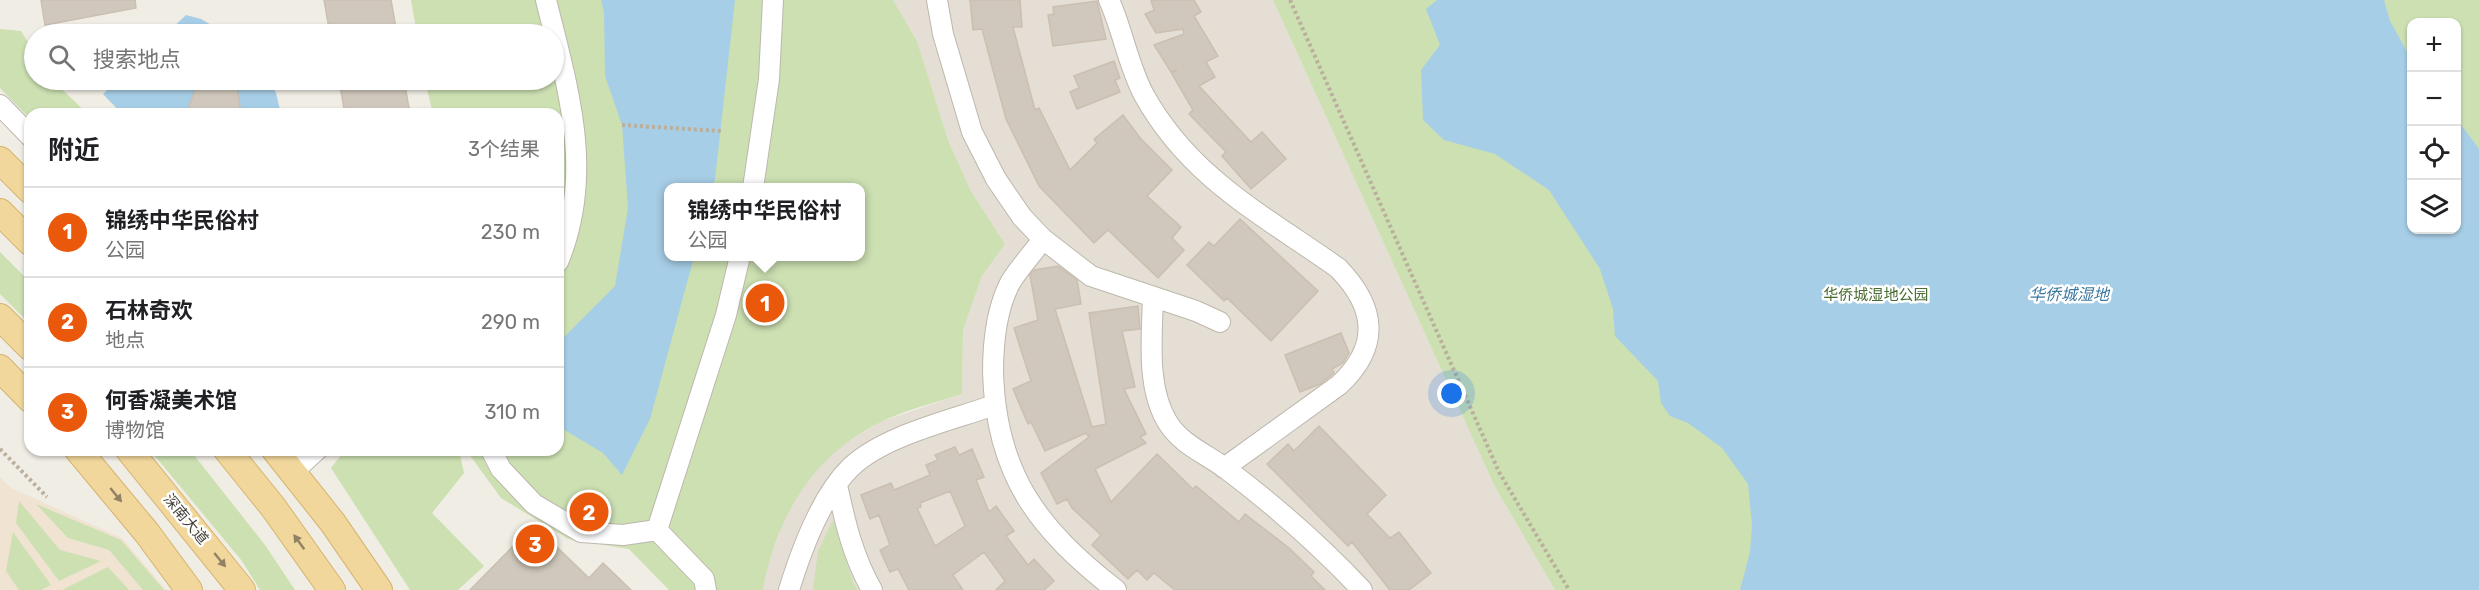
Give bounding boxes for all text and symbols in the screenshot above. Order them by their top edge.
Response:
map controls [2407,18,2461,234]
button: + [2407,18,2461,72]
search box [24,24,564,90]
icon: search [45,41,78,74]
text: 搜索地点 [93,46,181,73]
button: − [2407,72,2461,126]
button: locate [2407,126,2461,180]
text: 附近 [48,135,100,166]
text: 3个结果 [468,137,540,161]
button: layers [2407,180,2461,234]
popup [664,183,865,261]
text: 锦绣中华民俗村 [687,197,842,224]
text: 锦绣中华民俗村 [105,207,259,234]
text: 1 [63,220,72,244]
text: 230 m [481,220,540,244]
text: 公园 [687,228,727,252]
text: 公园 [105,238,145,262]
pin: 1 [746,280,784,326]
water label: 华侨城湿地 [2029,285,2111,304]
park label: 华侨城湿地公园 [1823,286,1929,304]
text: 石林奇欢 [105,297,193,324]
text: 2 [61,310,74,334]
text: 290 m [481,310,540,334]
text: 地点 [105,328,145,352]
your location [1437,379,1466,408]
text: 何香凝美术馆 [105,387,237,414]
text: 3 [61,400,74,424]
text: 310 m [484,400,540,424]
text: 博物馆 [105,418,165,442]
one-way arrow [109,487,122,503]
street label: 深南大道 [160,490,212,548]
pin: 2 [570,490,608,534]
pin: 3 [516,522,554,566]
one-way arrow [293,535,305,551]
one-way arrow [213,552,226,567]

